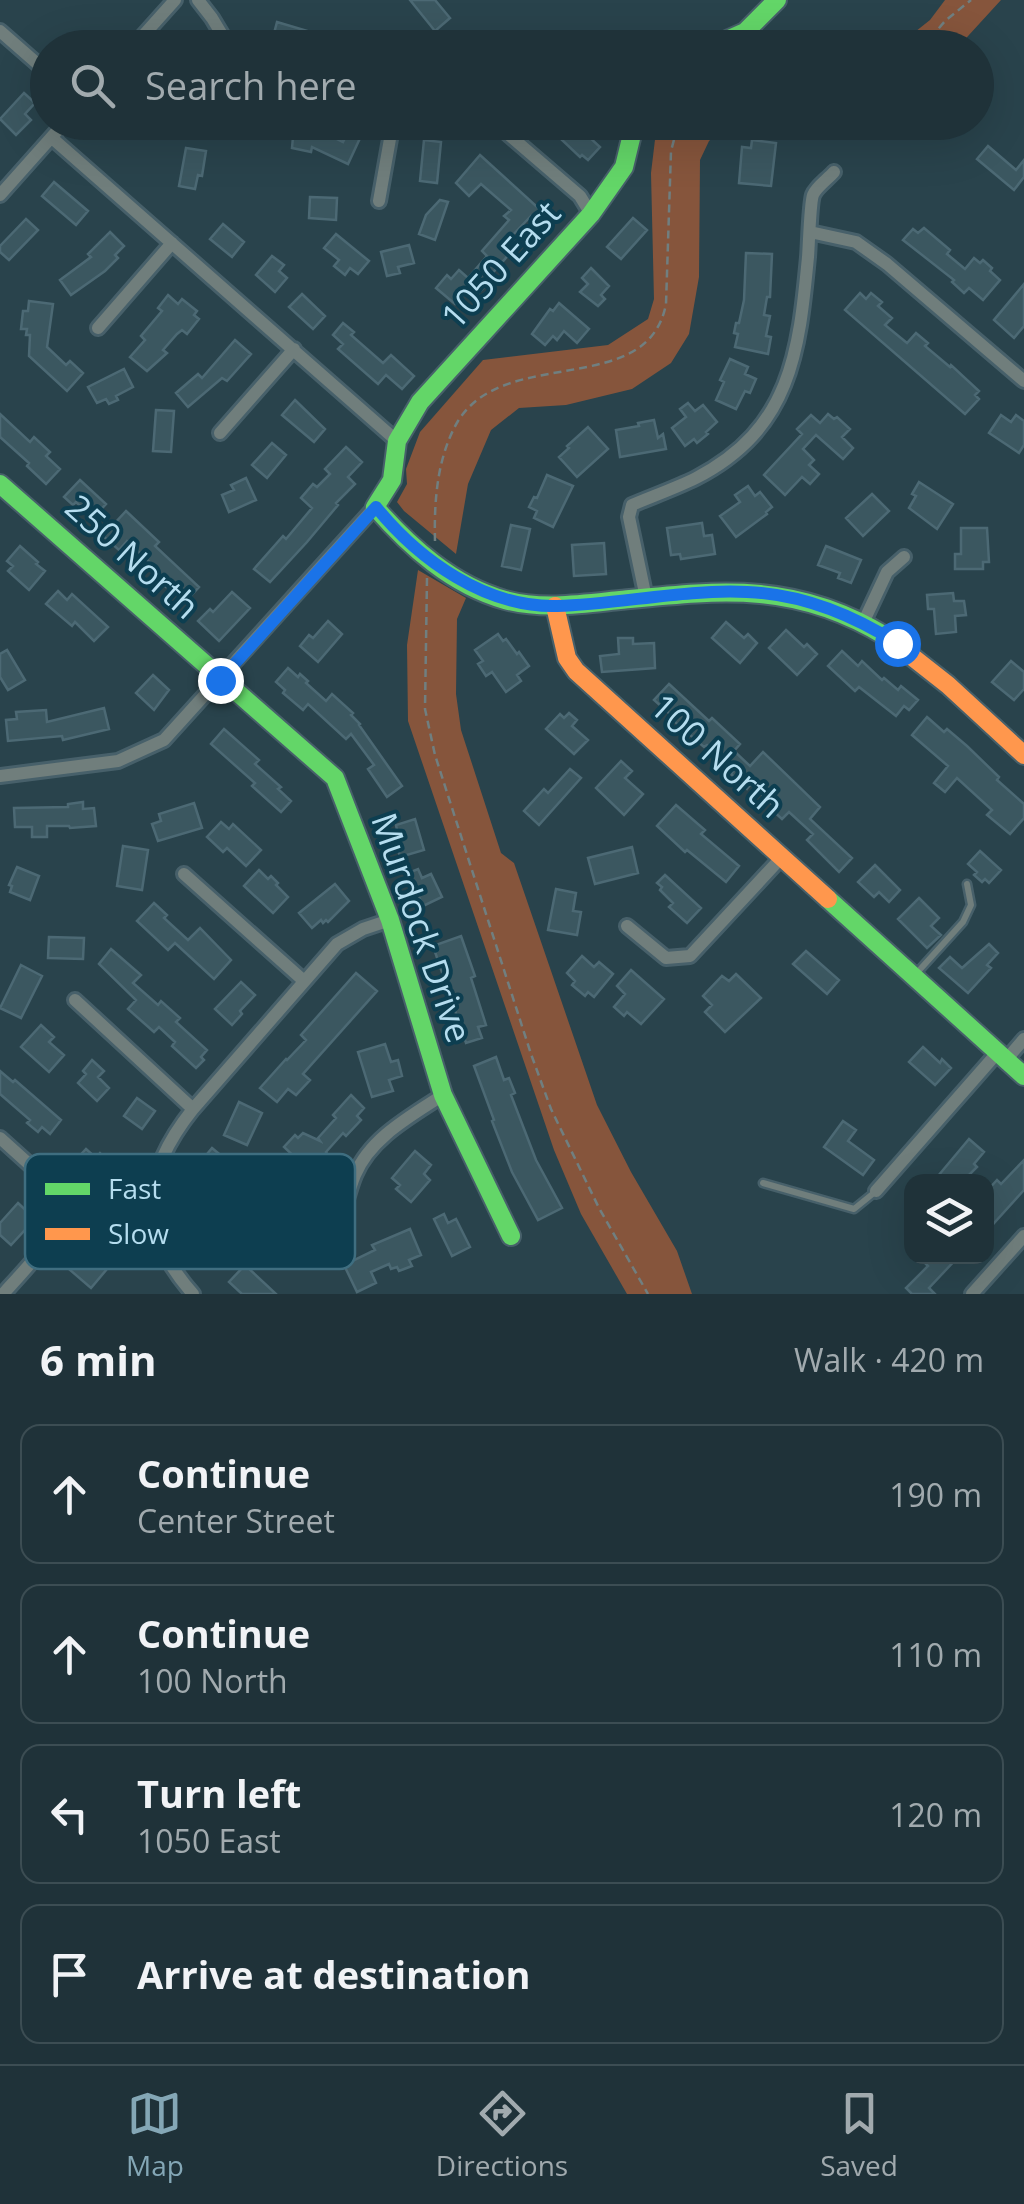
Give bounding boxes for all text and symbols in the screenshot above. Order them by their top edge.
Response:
search box [30,30,994,140]
icon: search [65,58,120,113]
text: Search here [145,59,357,111]
street label: 1050 East [430,190,570,338]
street label: 250 North [56,483,210,628]
route start [875,621,921,667]
route end [198,658,244,704]
street label: 100 North [641,682,795,827]
street label: Murdock Drive [361,807,484,1048]
legend [25,1154,355,1269]
text: Fast [108,1169,161,1207]
map controls [904,1174,994,1264]
button: layers [904,1174,994,1264]
text: Slow [108,1214,169,1252]
text: 6 min [40,1331,157,1388]
text: Walk · 420 m [794,1338,984,1381]
text: Continue [137,1447,310,1499]
icon: ahead [42,1467,97,1522]
text: 190 m [889,1473,982,1516]
text: Center Street [137,1499,335,1542]
text: Continue [137,1607,310,1659]
icon: ahead [42,1627,97,1682]
text: 110 m [889,1633,982,1676]
text: 100 North [137,1659,288,1702]
text: Turn left [137,1767,301,1819]
icon: left [42,1787,97,1842]
text: 120 m [889,1793,982,1836]
text: 1050 East [137,1819,281,1862]
icon: arrive [42,1947,97,2002]
text: Arrive at destination [137,1948,531,2000]
tab: Map [126,2086,184,2184]
tab: Directions [436,2086,568,2184]
tab: Saved [820,2086,898,2184]

